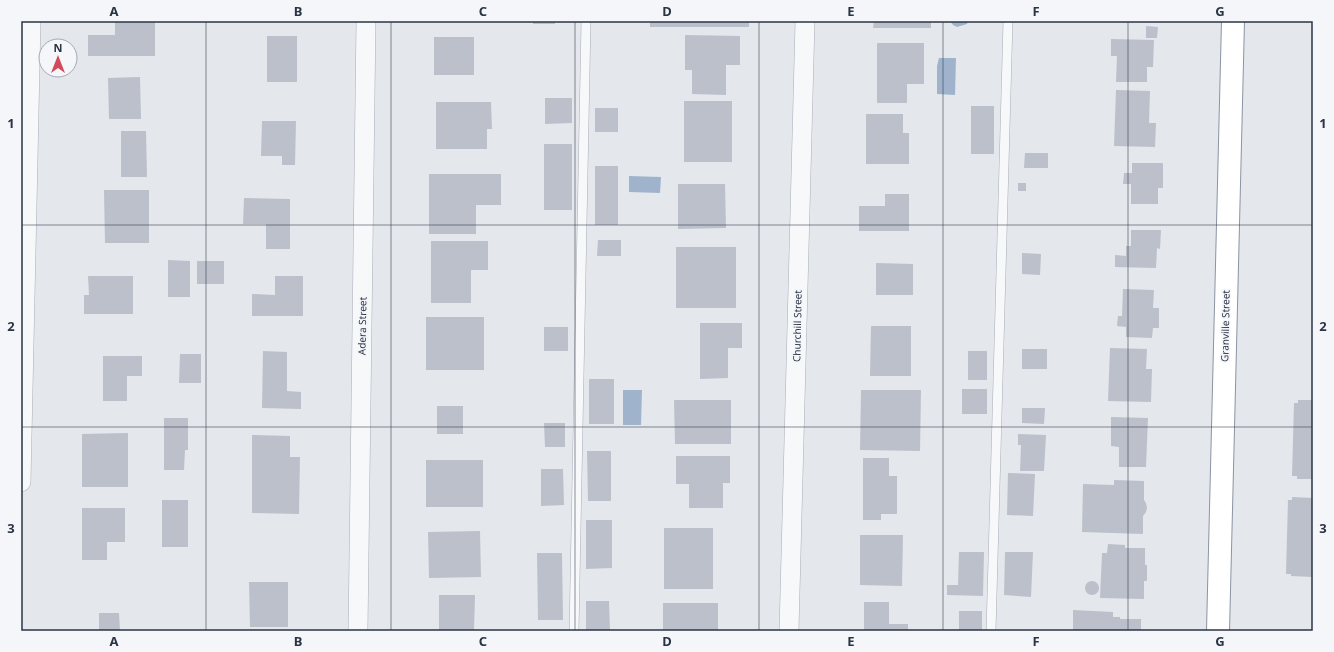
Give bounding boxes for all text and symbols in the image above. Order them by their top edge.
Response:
text: A [110,2,119,20]
text: B [294,2,302,20]
text: C [479,2,487,20]
text: D [662,2,672,20]
text: E [847,2,855,20]
text: F [1032,2,1040,20]
text: G [1215,2,1225,20]
north arrow [38,38,78,78]
text: N [54,40,62,55]
text: 1 [7,114,15,132]
text: 1 [1319,114,1327,132]
street label: Churchill Street [789,290,805,362]
street label: Granville Street [1217,290,1233,362]
street label: Adera Street [354,296,370,355]
text: 2 [7,317,15,335]
text: 2 [1319,317,1327,335]
text: 3 [7,519,15,537]
text: 3 [1319,519,1327,537]
text: A [110,632,119,650]
text: B [294,632,302,650]
text: C [479,632,487,650]
text: D [662,632,672,650]
text: E [847,632,855,650]
text: F [1032,632,1040,650]
text: G [1215,632,1225,650]

